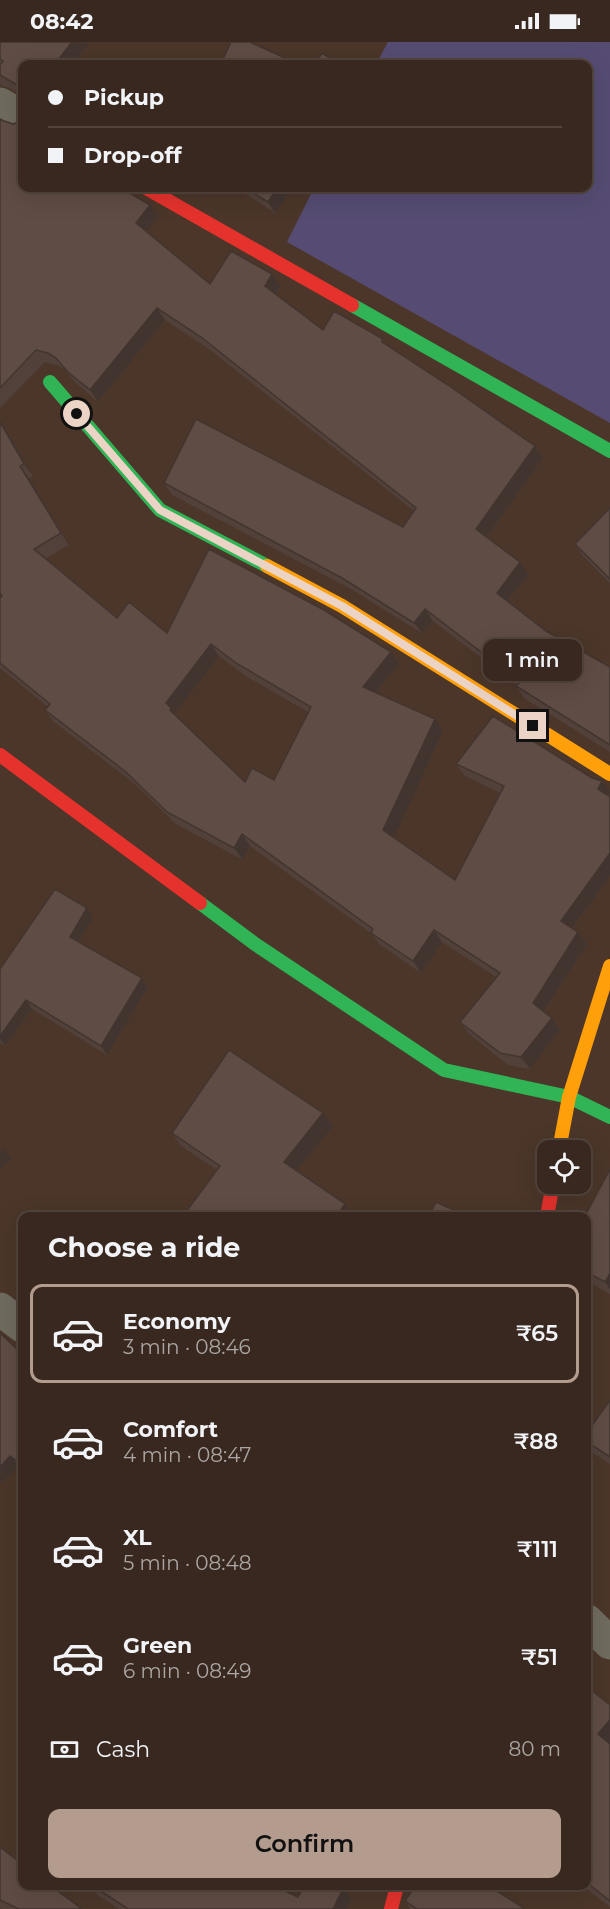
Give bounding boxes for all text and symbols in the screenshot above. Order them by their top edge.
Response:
text: 08:42 [30,8,93,35]
text: Pickup [84,84,164,111]
text: Drop-off [84,142,182,169]
route start [63,400,90,427]
callout: 1 min [484,639,582,681]
text: 1 min [506,648,559,672]
route end [519,712,546,739]
map controls [537,1140,591,1194]
button: locate [537,1140,591,1194]
text: Choose a ride [48,1231,240,1264]
icon: car [51,1307,105,1361]
text: Economy [123,1308,231,1335]
text: ₹65 [516,1320,558,1347]
text: 3 min · 08:46 [123,1335,251,1359]
icon: car [51,1415,105,1469]
text: Comfort [123,1416,218,1443]
text: ₹88 [514,1428,558,1455]
text: 4 min · 08:47 [123,1443,251,1467]
icon: car [51,1523,105,1577]
text: XL [123,1524,152,1551]
text: ₹111 [517,1536,558,1563]
text: 5 min · 08:48 [123,1551,252,1575]
icon: car [51,1631,105,1685]
text: Green [123,1632,192,1659]
text: ₹51 [521,1644,558,1671]
text: 6 min · 08:49 [123,1659,252,1683]
icon: cash [48,1733,81,1766]
text: Cash [96,1736,150,1763]
text: 80 m [509,1737,561,1761]
button: Confirm [48,1809,561,1878]

